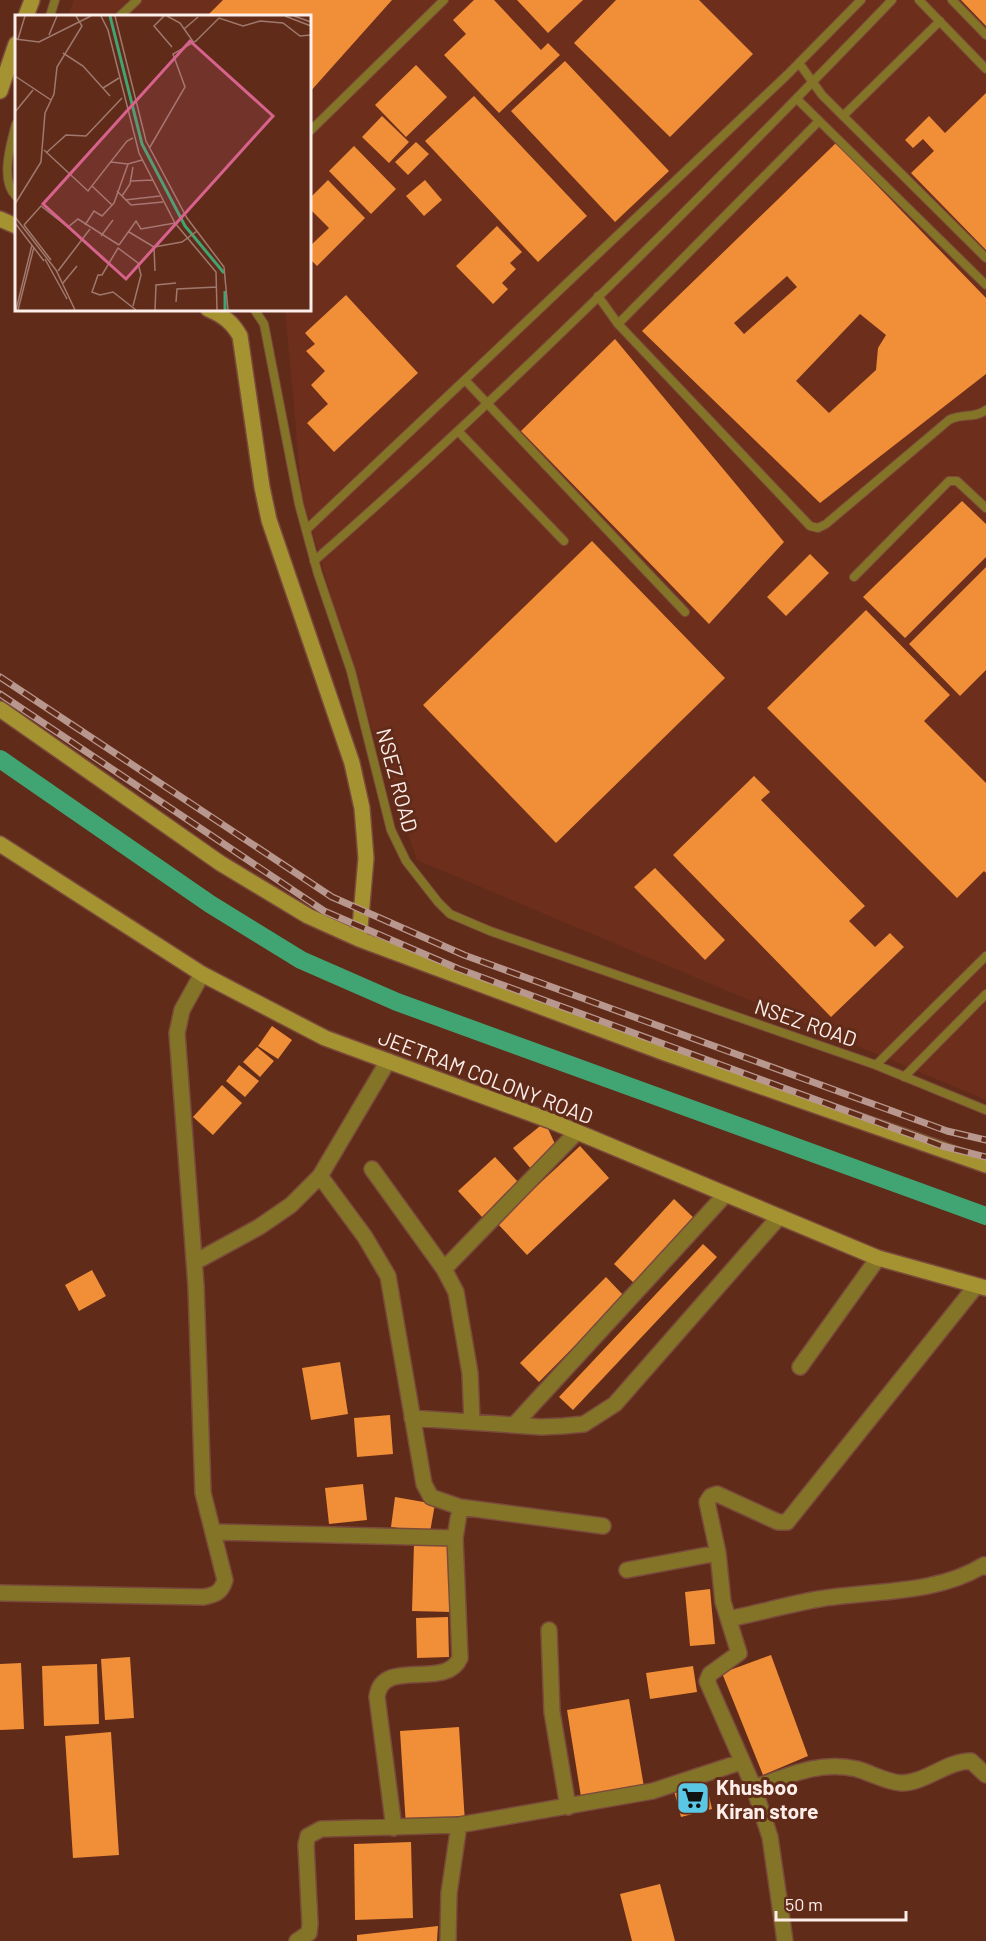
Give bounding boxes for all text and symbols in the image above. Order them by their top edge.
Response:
inset map [15,15,310,310]
street label: NSEZ ROAD [372,725,424,835]
street label: NSEZ ROAD [752,993,860,1051]
street label: JEETRAM COLONY ROAD [375,1024,597,1128]
place label: Khusboo Kiran store [716,1774,818,1823]
supermarket icon: Khusboo Kiran store [675,1780,711,1816]
scale bar [776,1884,906,1922]
text: 50 m [785,1893,823,1915]

